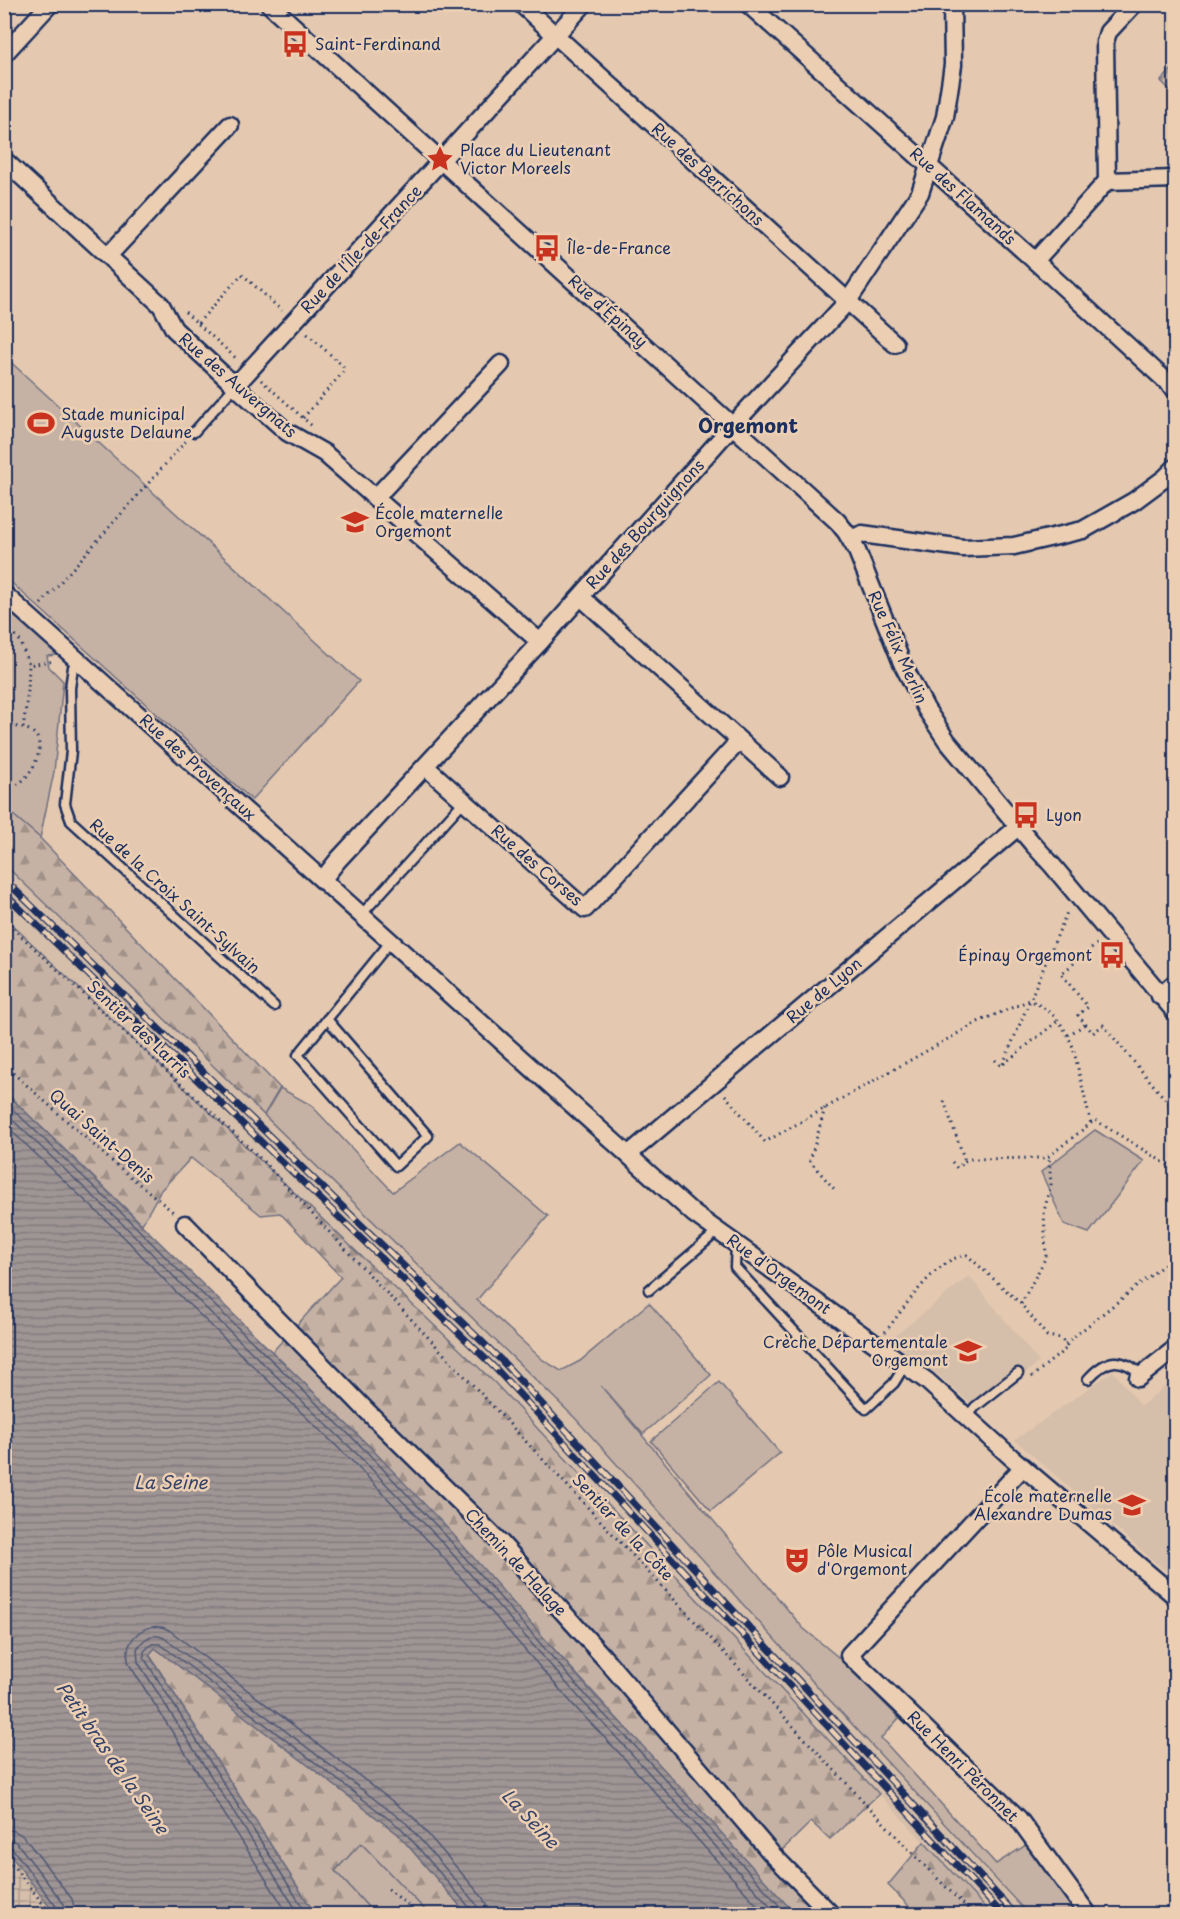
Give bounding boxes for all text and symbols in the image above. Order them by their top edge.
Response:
bus stop icon: Saint-Ferdinand [280,29,310,59]
place label: Saint-Ferdinand [315,31,441,55]
street label: Rue des Berrichons [647,116,770,230]
place label: Place du Lieutenant Victor Moreels [460,137,611,179]
street label: Rue des Flamands [905,141,1022,250]
place icon: Place du Lieutenant Victor Moreels [425,144,455,174]
street label: Rue de l'Île-de-France [294,179,427,318]
bus stop icon: Île-de-France [532,233,562,263]
place label: Île-de-France [566,235,671,259]
street label: Rue d'Épinay [564,268,654,352]
street label: Rue des Auvergnats [174,326,303,442]
place label: Stade municipal Auguste Delaune [61,401,192,443]
sports icon: Stade municipal Auguste Delaune [26,408,56,438]
district label: Orgemont [698,410,798,440]
street label: Rue des Bourguignons [579,453,709,593]
place label: École maternelle Orgemont [375,500,504,542]
school or university icon: École maternelle Orgemont [340,507,370,537]
street label: Rue Félix Merlin [863,586,935,707]
street label: Rue des Provençaux [135,707,262,825]
bus stop icon: Lyon [1011,800,1041,830]
place label: Lyon [1046,802,1082,826]
street label: Rue de la Croix Saint-Sylvain [85,812,266,978]
street label: Rue des Corses [487,818,589,911]
bus stop icon: Épinay Orgemont [1097,940,1127,970]
place label: Épinay Orgemont [958,942,1092,966]
street label: Rue de Lyon [780,950,866,1028]
street label: Sentier des Larris [82,974,197,1083]
street label: Quai Saint-Denis [45,1083,160,1188]
street label: Rue d'Orgemont [723,1227,837,1320]
place label: Crèche Départementale Orgemont [763,1329,948,1371]
school or university icon: Crèche Départementale Orgemont [953,1336,983,1366]
street label: Sentier de la Côte [567,1467,680,1585]
water label: La Seine [134,1468,209,1495]
place label: École maternelle Alexandre Dumas [974,1483,1112,1525]
school or university icon: École maternelle Alexandre Dumas [1117,1490,1147,1520]
street label: Chemin de Halage [460,1502,573,1621]
place label: Pôle Musical d'Orgemont [817,1538,913,1580]
theatre icon: Pôle Musical d'Orgemont [782,1545,812,1575]
water label: Petit bras de la Seine [51,1676,177,1840]
street label: Rue Henri Péronnet [903,1704,1025,1827]
water label: La Seine [496,1782,567,1855]

